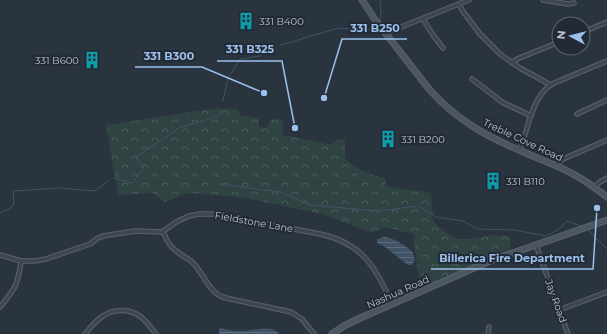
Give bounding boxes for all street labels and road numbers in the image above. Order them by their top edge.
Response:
street label: Treble Cove Road [481,116,565,164]
street label: Fieldstone Lane [214,209,294,235]
street label: Nashua Road [365,272,431,312]
street label: Jay Road [542,277,570,324]

